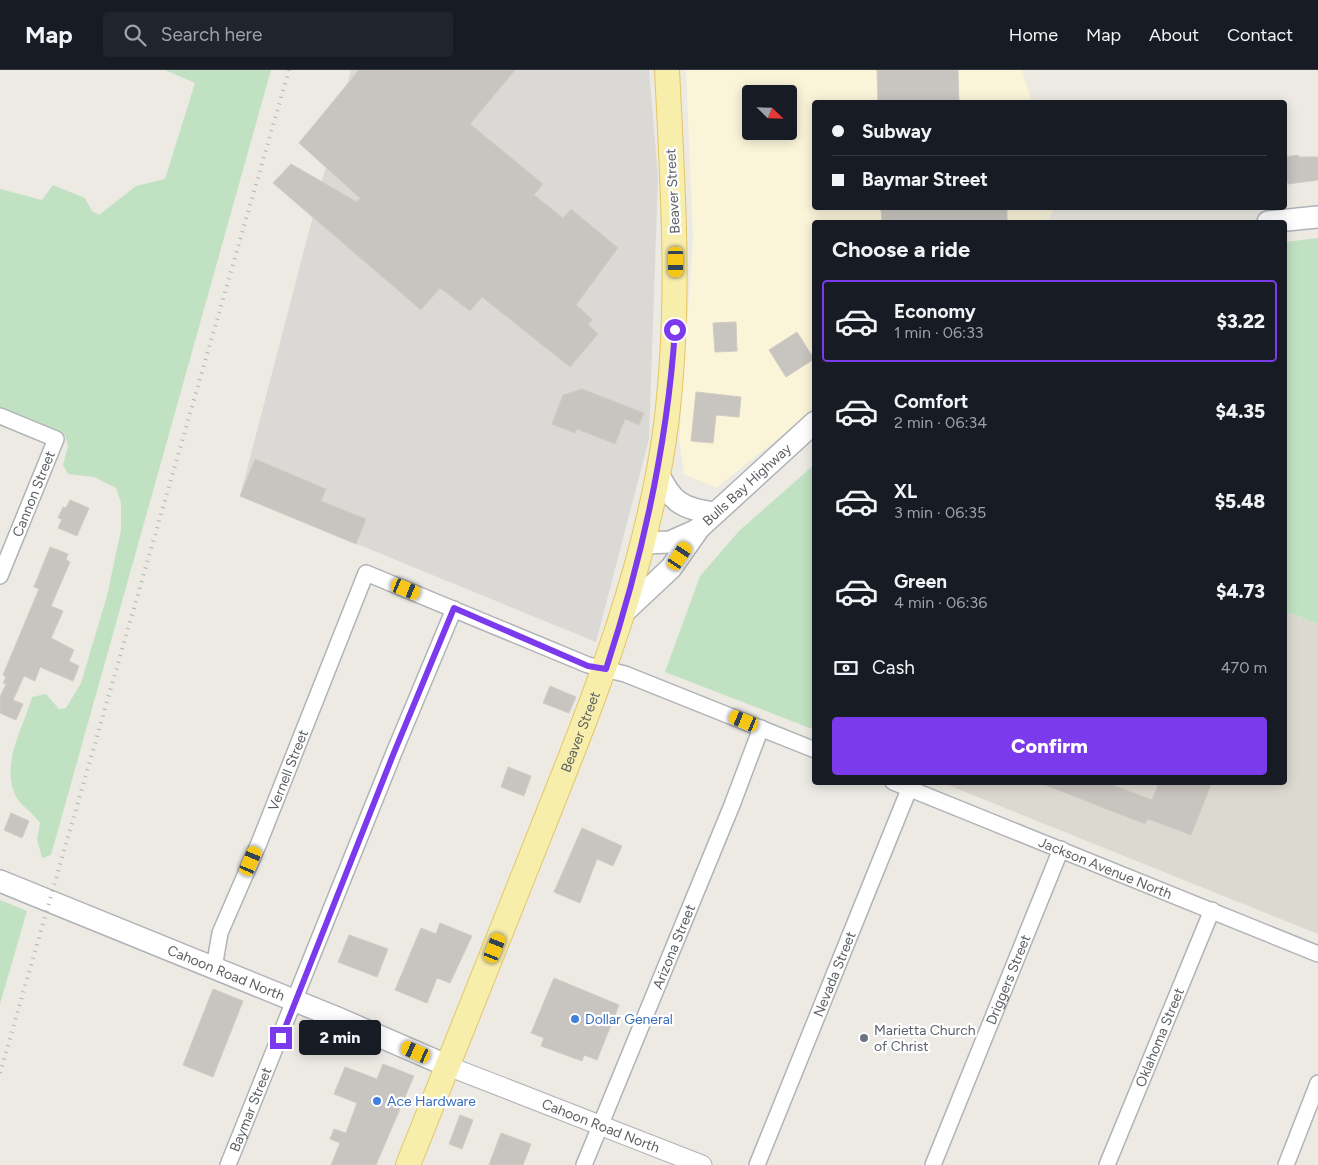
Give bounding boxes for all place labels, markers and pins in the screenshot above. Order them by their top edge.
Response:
place label: Dollar General [585,1011,673,1028]
marker: Dollar General [569,1013,581,1025]
place label: Marietta Church of Christ [874,1022,976,1055]
marker: Marietta Church of Christ [858,1032,870,1044]
place label: Ace Hardware [387,1093,476,1110]
marker: Ace Hardware [371,1095,383,1107]

